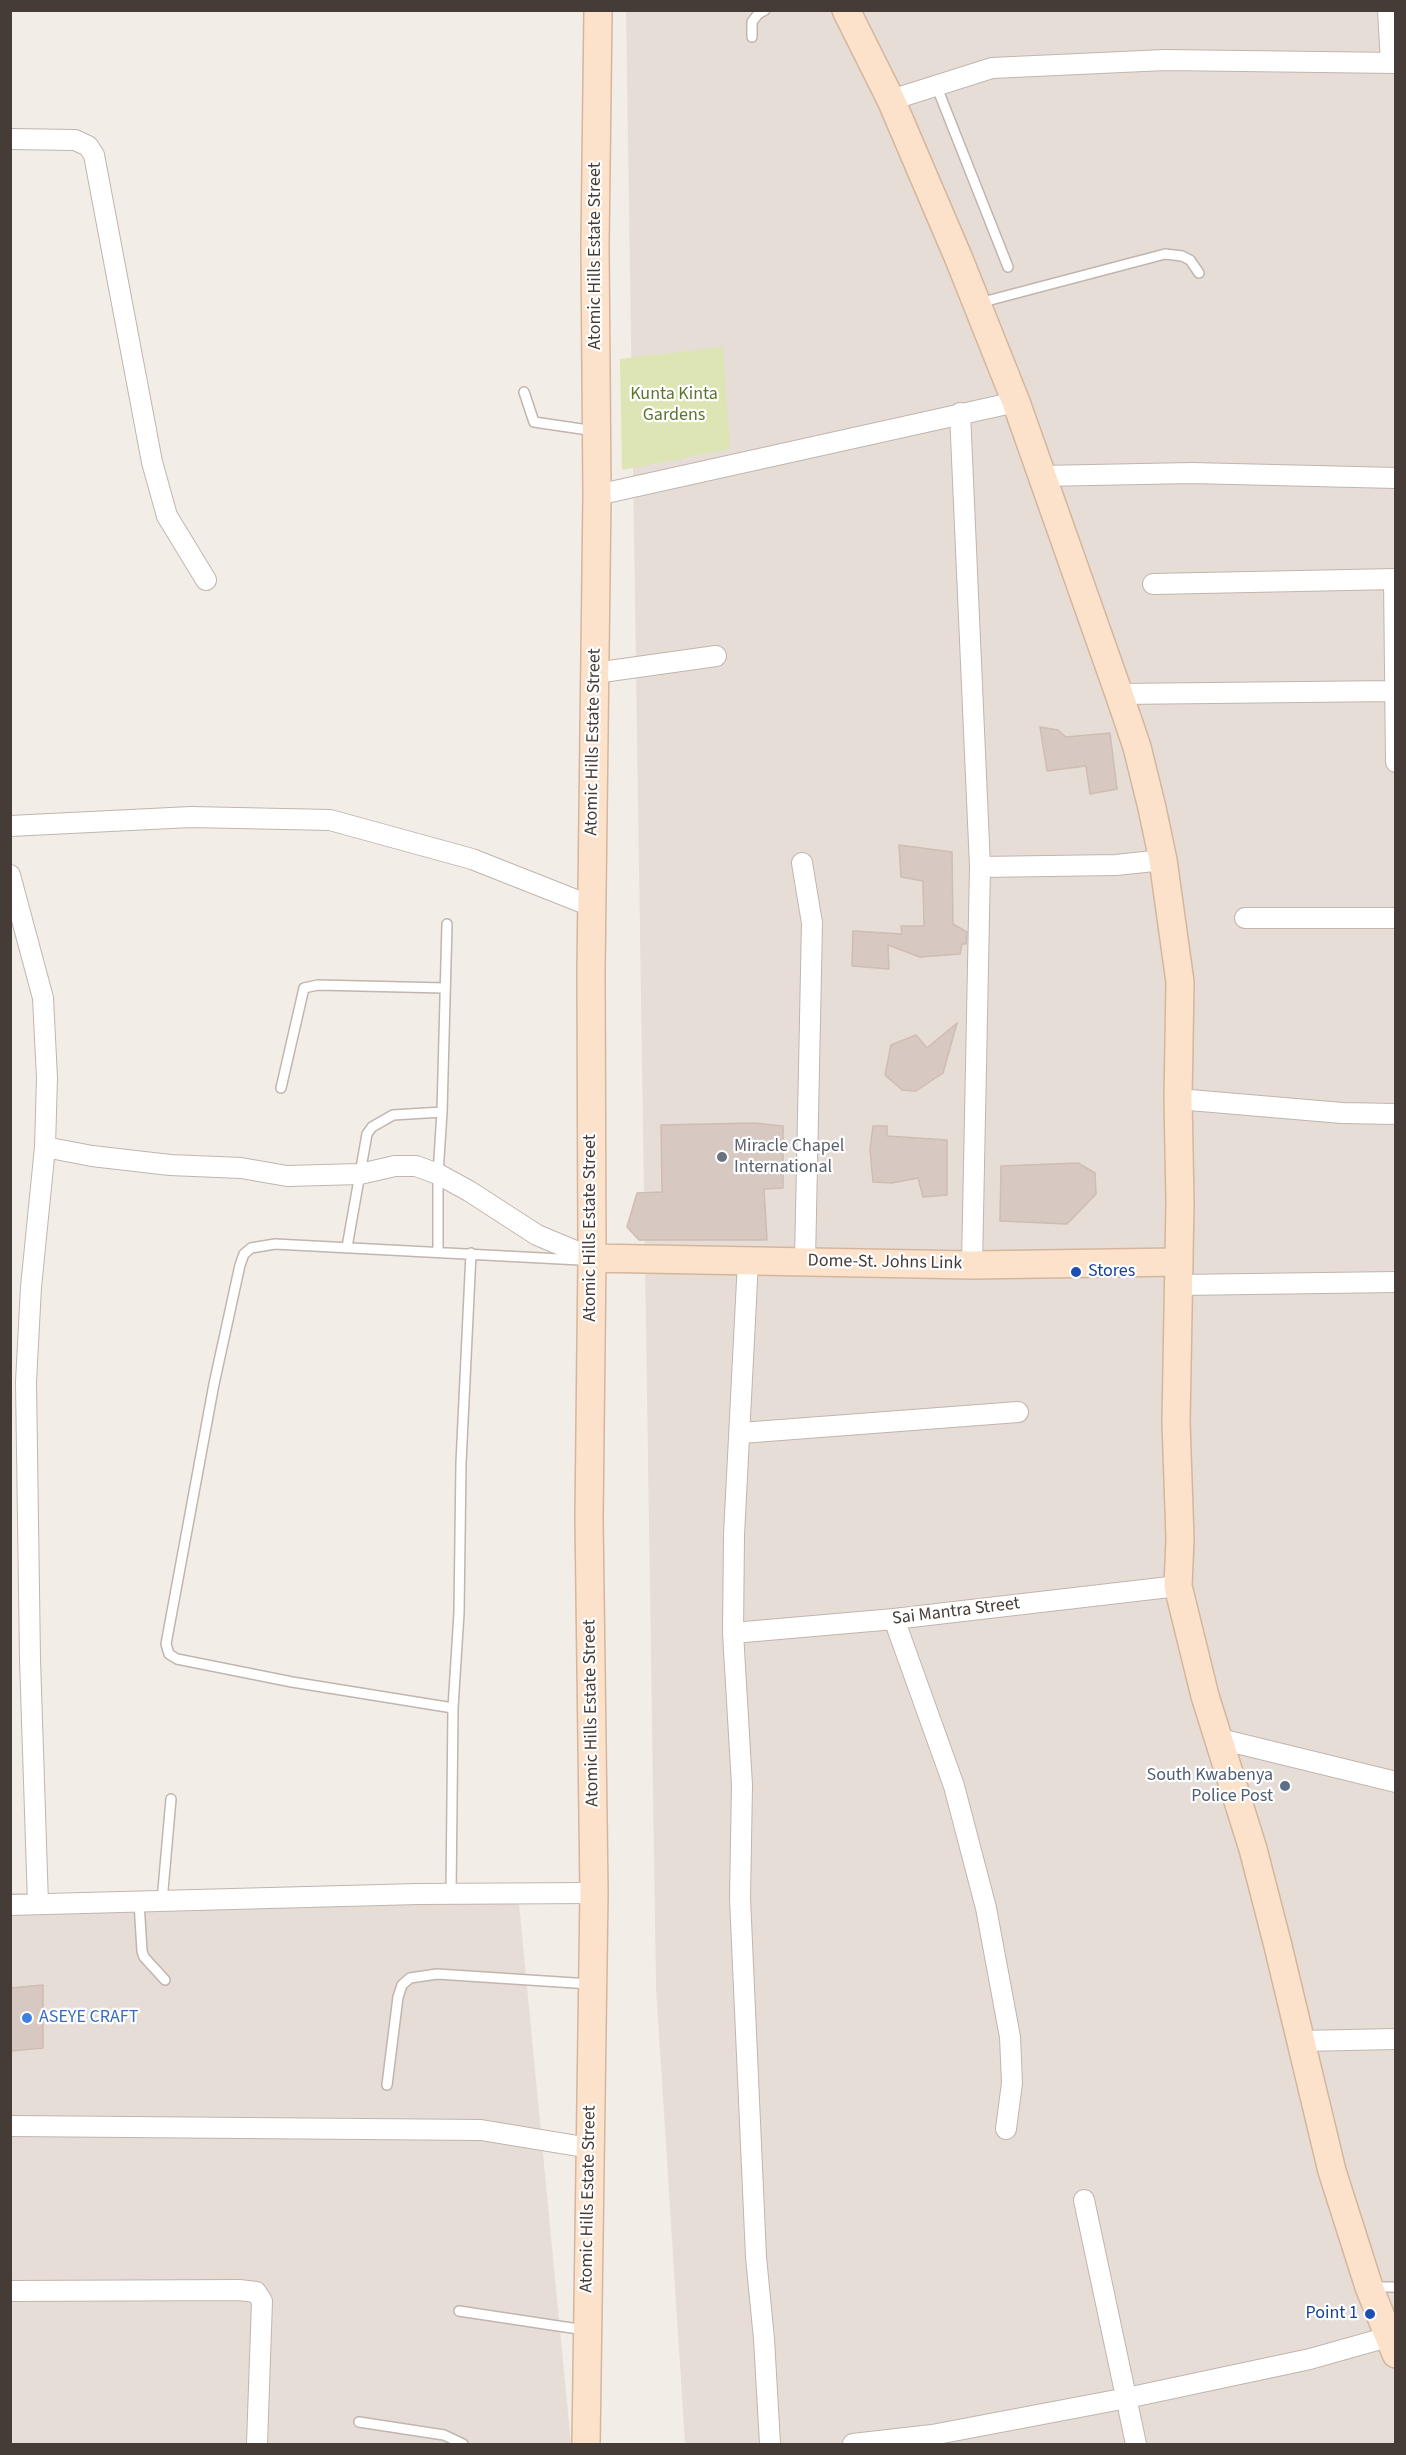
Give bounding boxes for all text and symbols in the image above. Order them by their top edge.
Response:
street label: Atomic Hills Estate Street [585,162,607,350]
park label: Kunta Kinta Gardens [630,384,718,426]
street label: Atomic Hills Estate Street [582,648,606,836]
street label: Atomic Hills Estate Street [580,1134,602,1322]
place label: Miracle Chapel International [734,1136,844,1178]
marker: Miracle Chapel International [715,1150,729,1164]
street label: Dome-St. Johns Link [807,1251,963,1275]
place label: Stores [1088,1261,1135,1283]
marker: Stores [1069,1265,1083,1279]
street label: Sai Mantra Street [891,1593,1021,1631]
street label: Atomic Hills Estate Street [580,1619,604,1807]
place label: South Kwabenya Police Post [1147,1765,1273,1808]
marker: South Kwabenya Police Post [1278,1779,1292,1793]
place label: ASEYE CRAFT [39,2007,138,2029]
marker: ASEYE CRAFT [20,2011,34,2025]
street label: Atomic Hills Estate Street [577,2105,601,2293]
place label: Point 1 [1306,2303,1358,2325]
marker: Point 1 [1363,2307,1377,2321]

